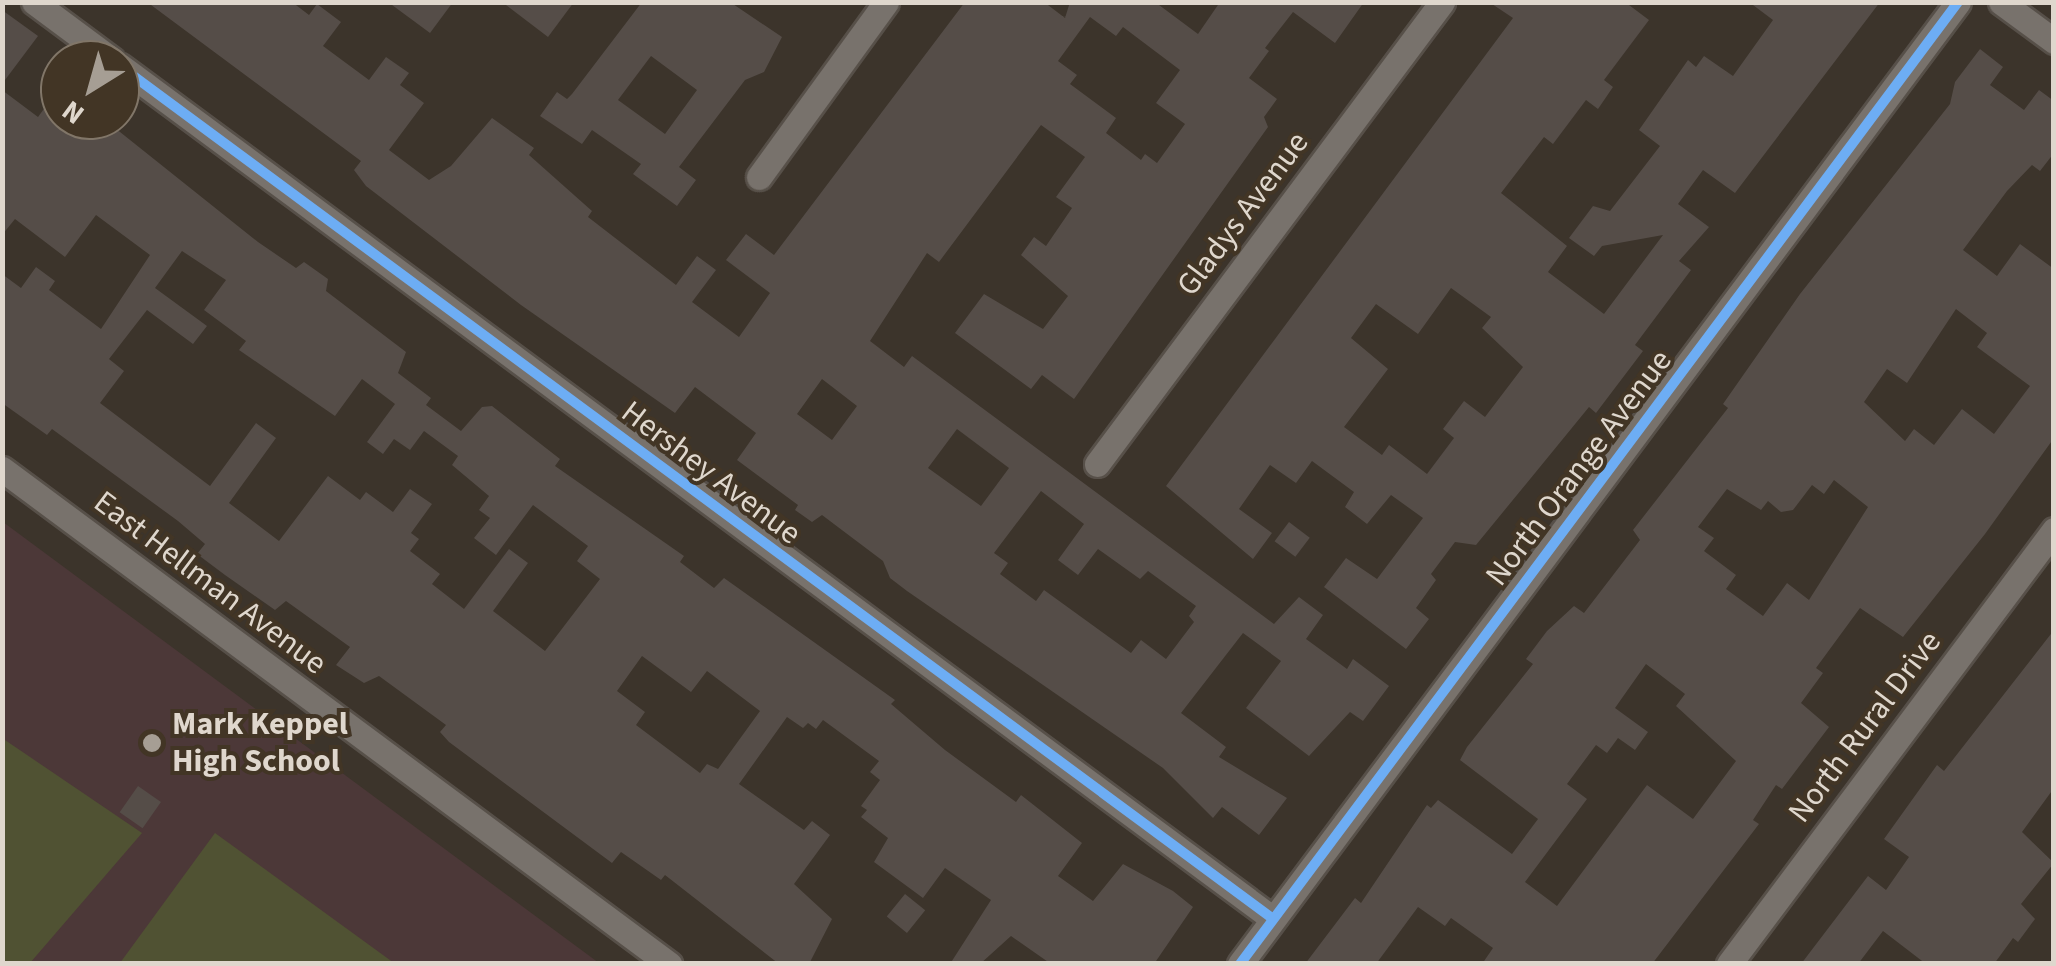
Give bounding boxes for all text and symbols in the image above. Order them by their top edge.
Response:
north arrow [40,40,140,140]
text: N [54,91,93,134]
street label: Gladys Avenue [1169,125,1317,303]
street label: North Orange Avenue [1478,342,1680,594]
street label: Hershey Avenue [614,393,808,553]
street label: East Hellman Avenue [86,483,334,683]
street label: North Rural Drive [1781,624,1949,830]
place label: Mark Keppel High School [172,706,348,781]
marker: Mark Keppel High School [141,732,163,754]

